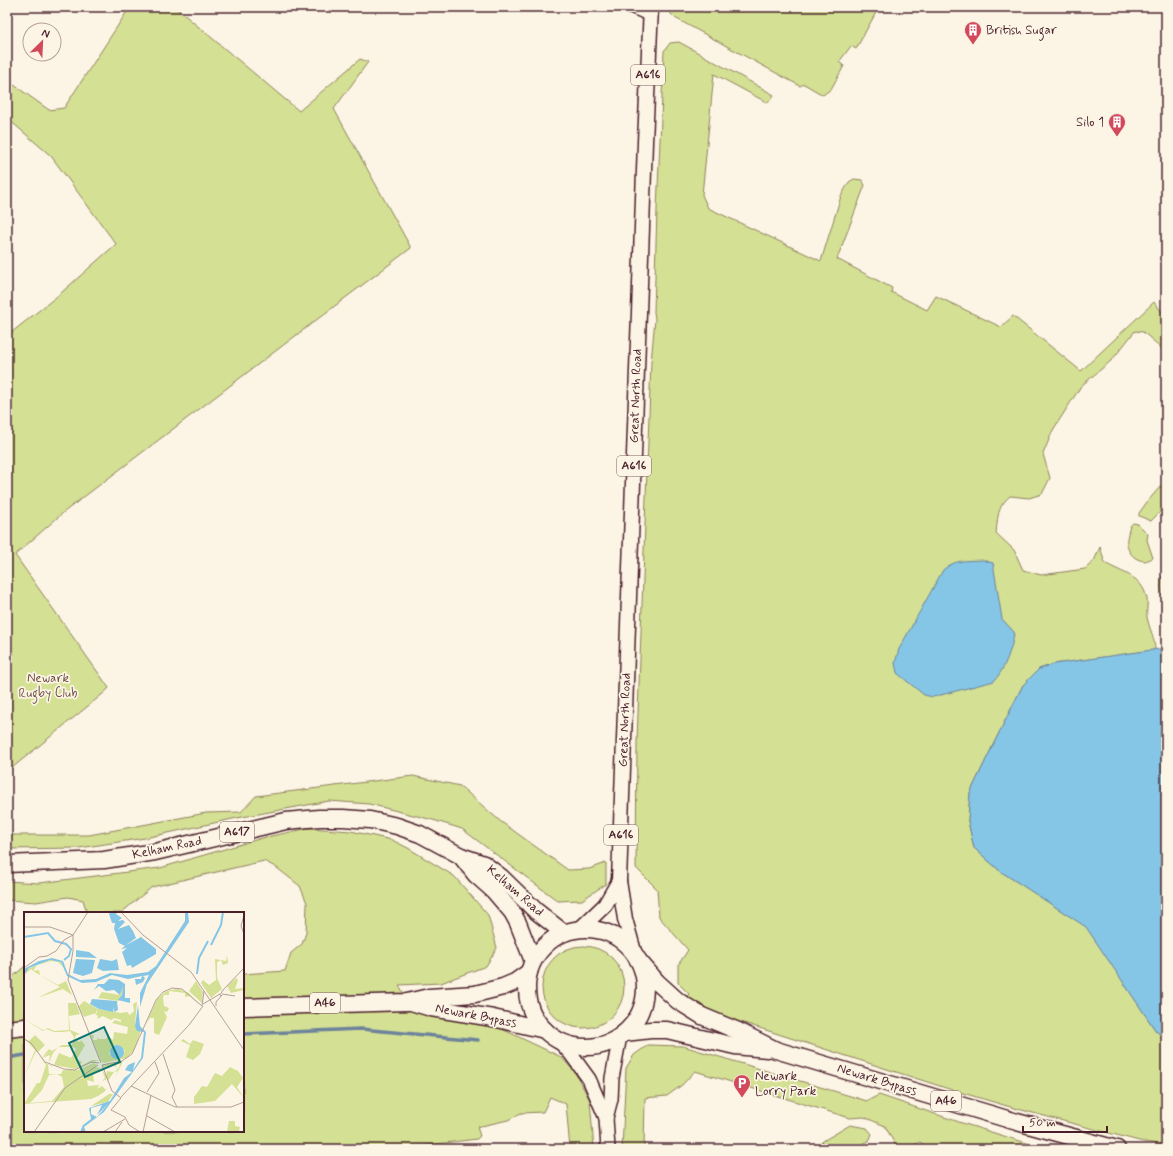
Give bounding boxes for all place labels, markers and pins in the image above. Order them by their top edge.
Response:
building icon: British Sugar [963,20,983,45]
place label: British Sugar [986,22,1058,41]
building icon: Silo 1 [1107,112,1127,137]
place label: Silo 1 [1076,114,1104,131]
place label: Newark Lorry Park [755,1068,817,1100]
parking icon: Newark Lorry Park [732,1073,752,1098]

